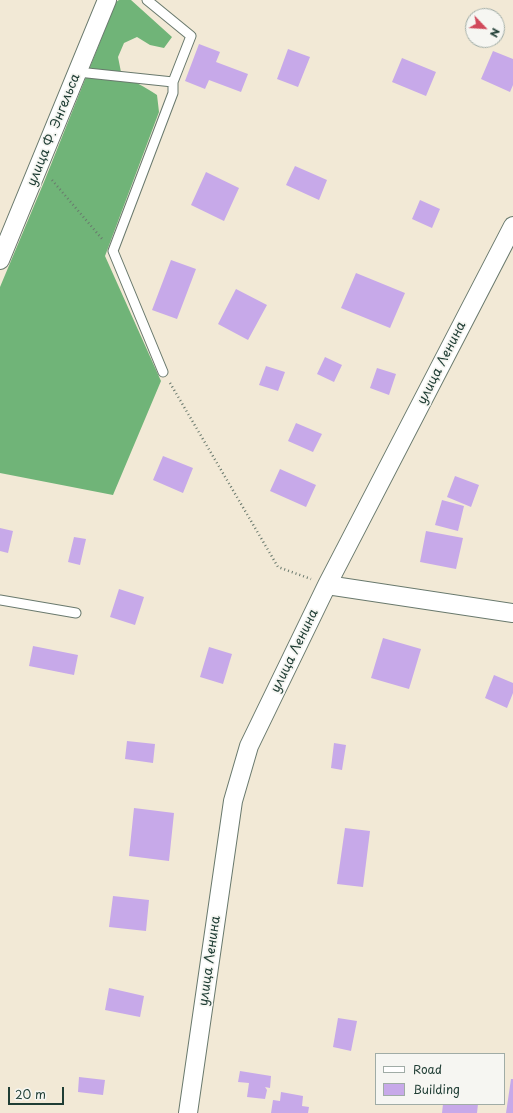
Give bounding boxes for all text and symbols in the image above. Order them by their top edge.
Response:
north arrow [465,8,505,48]
text: N [486,25,505,40]
street label: улица Ф. Энгельса [24,72,84,188]
street label: улица Ленина [414,319,470,407]
street label: улица Ленина [268,607,322,695]
street label: улица Ленина [196,915,224,1007]
legend [375,1053,505,1105]
text: Road [413,1060,442,1078]
scale bar [10,1079,66,1105]
text: Building [413,1080,460,1098]
text: 20 m [15,1085,46,1103]

